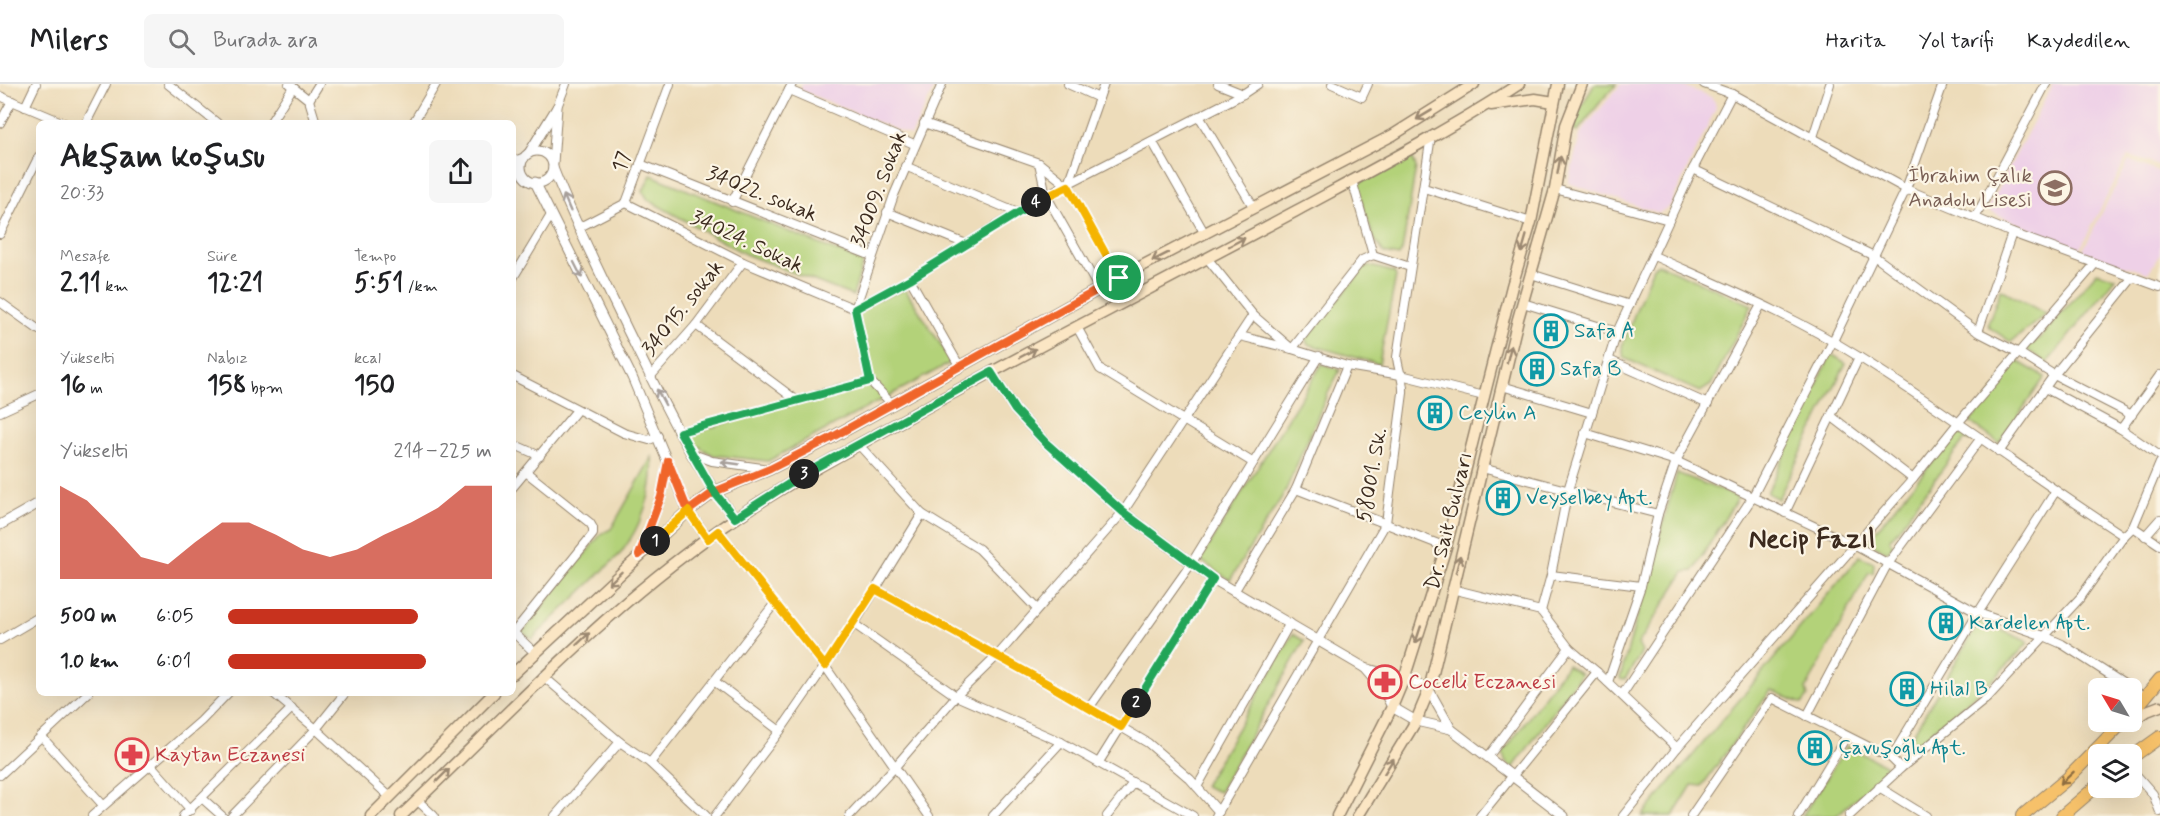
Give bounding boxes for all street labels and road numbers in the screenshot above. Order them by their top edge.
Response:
street label: 34009. Sokak [844,127,914,251]
street label: 17 [605,148,639,176]
street label: 34022. sokak [703,159,821,229]
street label: 34024. Sokak [686,204,808,280]
street label: 34015. sokak [636,254,730,362]
street label: 58001. Sk. [1350,426,1394,524]
street label: Dr. Sait Bulvarı [1418,449,1480,593]

